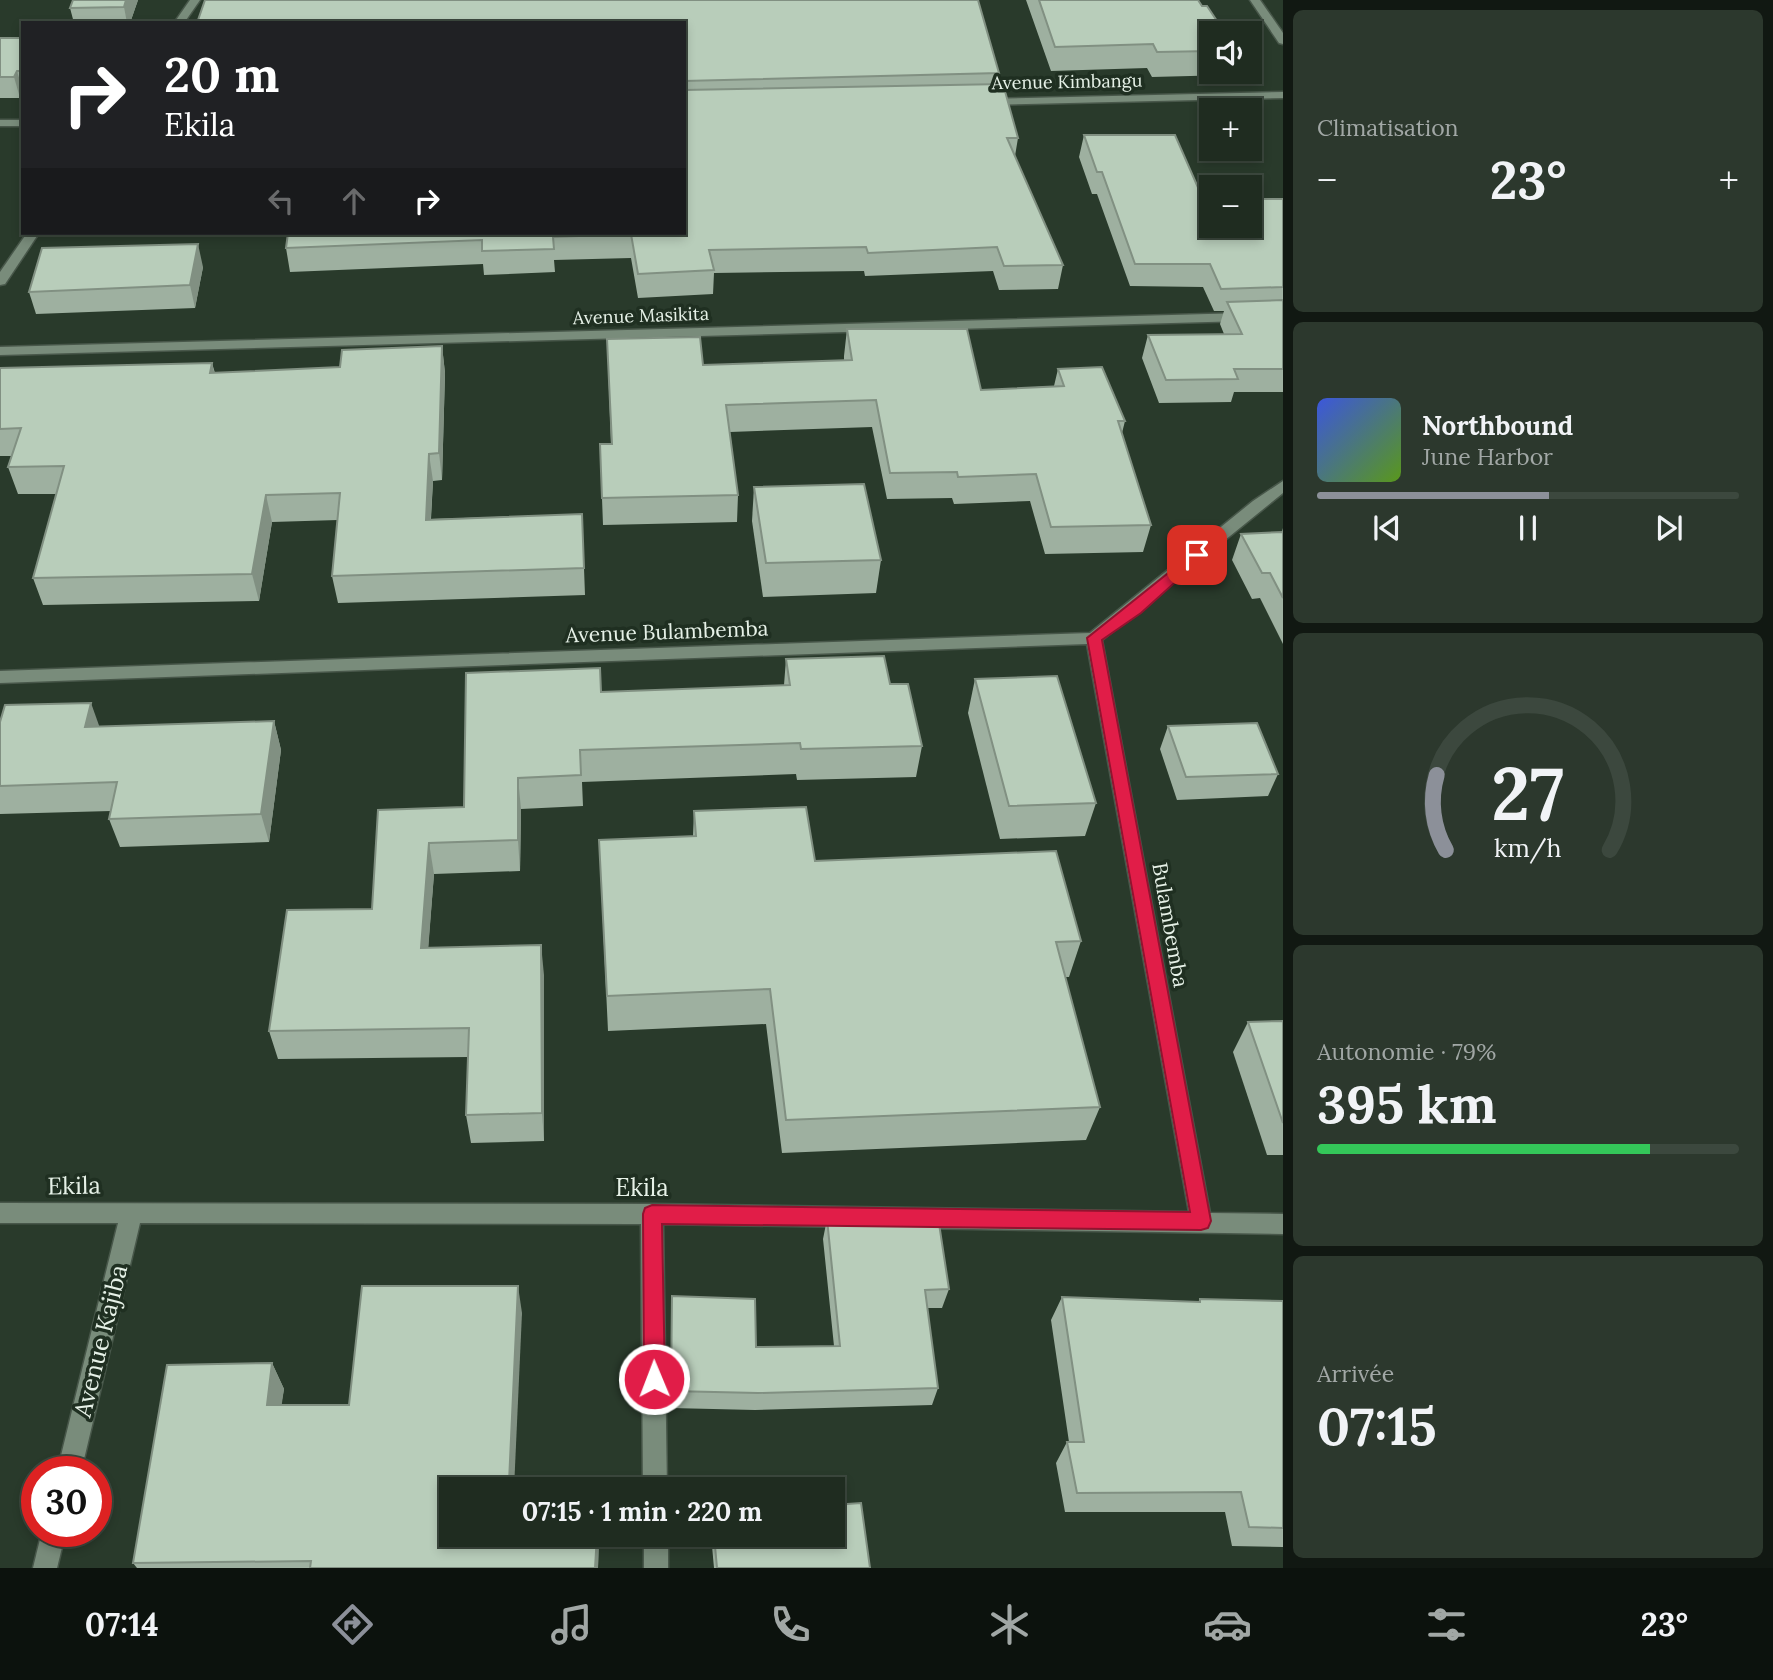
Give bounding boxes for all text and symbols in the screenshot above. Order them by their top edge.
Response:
map controls [1199,21,1262,238]
button: sound [1199,21,1262,84]
text: 20 m [164,43,279,105]
icon: right [49,49,140,140]
street label: Avenue Kimbangu [990,69,1143,94]
button: + [1199,98,1262,161]
text: Ekila [164,104,235,145]
text: Climatisation [1317,113,1459,142]
text: 23° [1490,147,1566,213]
text: − [1317,156,1337,204]
text: + [1719,156,1739,204]
button: − [1199,175,1262,238]
icon: left [262,182,300,220]
icon: ahead [335,182,373,220]
icon: right [408,182,446,220]
street label: Avenue Masikita [571,302,709,329]
text: Northbound [1422,409,1573,442]
text: June Harbor [1422,442,1553,471]
icon: previous [1368,509,1406,547]
icon: pause [1509,509,1547,547]
icon: next [1650,509,1688,547]
pin [1167,525,1227,585]
icon: arrive [1178,536,1216,574]
street label: Avenue Bulambemba [564,614,769,649]
text: 27 [1492,747,1564,840]
text: km/h [1494,832,1562,864]
street label: Bulambemba [1146,860,1195,990]
text: Autonomie · 79% [1317,1037,1496,1066]
text: 395 km [1317,1071,1497,1137]
street label: Ekila [47,1170,101,1201]
street label: Ekila [615,1172,669,1203]
street label: Avenue Kajiba [66,1261,134,1421]
position arrow [617,1342,691,1416]
text: Arrivée [1317,1359,1394,1388]
text: 07:15 [1317,1393,1437,1459]
speed limit sign: 30 [21,1456,112,1547]
text: 07:15 · 1 min · 220 m [522,1495,762,1528]
icon: directions [328,1600,377,1649]
icon: music [547,1600,596,1649]
icon: phone [766,1600,815,1649]
icon: climate [985,1600,1034,1649]
icon: car [1203,1600,1252,1649]
icon: filters [1422,1600,1471,1649]
text: 07:14 [85,1604,159,1645]
text: 23° [1641,1604,1688,1645]

